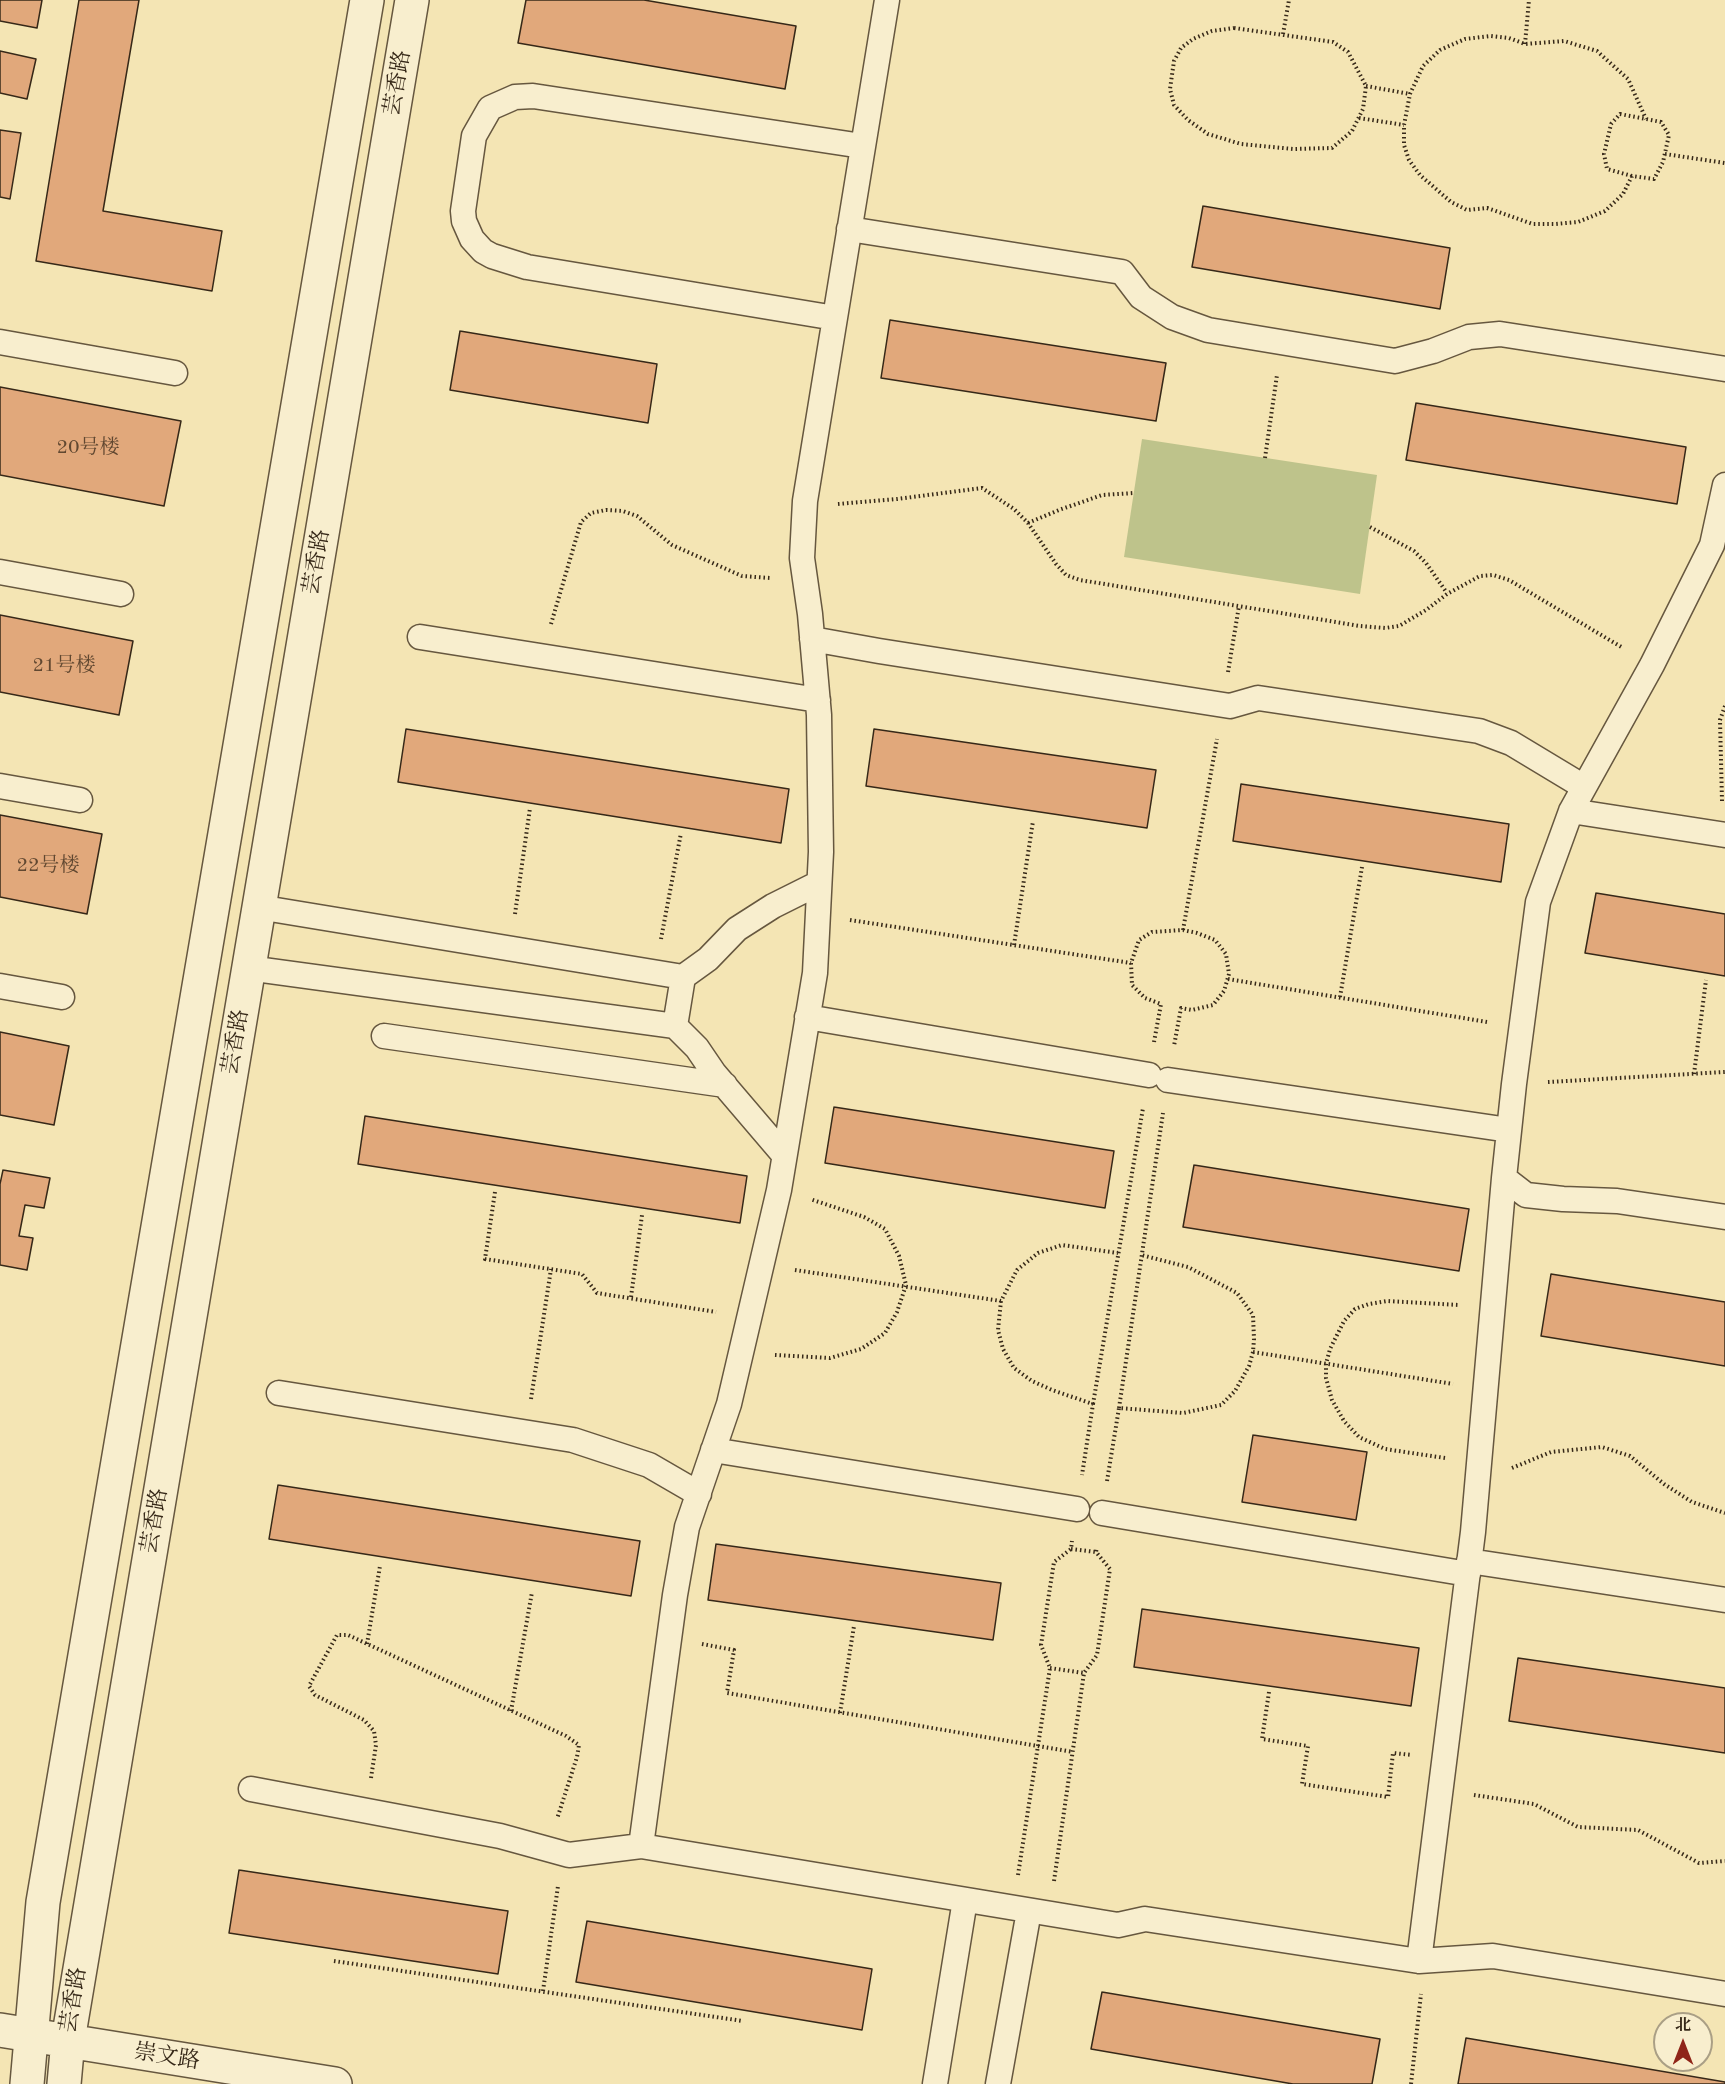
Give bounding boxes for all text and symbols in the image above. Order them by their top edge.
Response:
street label: 芸香路 [379,48,417,118]
house number: 20号楼 [56,436,120,460]
street label: 芸香路 [298,527,336,597]
house number: 21号楼 [32,654,96,678]
house number: 22号楼 [16,854,80,878]
street label: 芸香路 [217,1007,255,1077]
street label: 芸香路 [136,1486,174,1556]
street label: 芸香路 [56,1965,92,2035]
north arrow [1653,2012,1713,2072]
text: 北 [1675,2018,1691,2034]
street label: 崇文路 [132,2039,202,2075]

